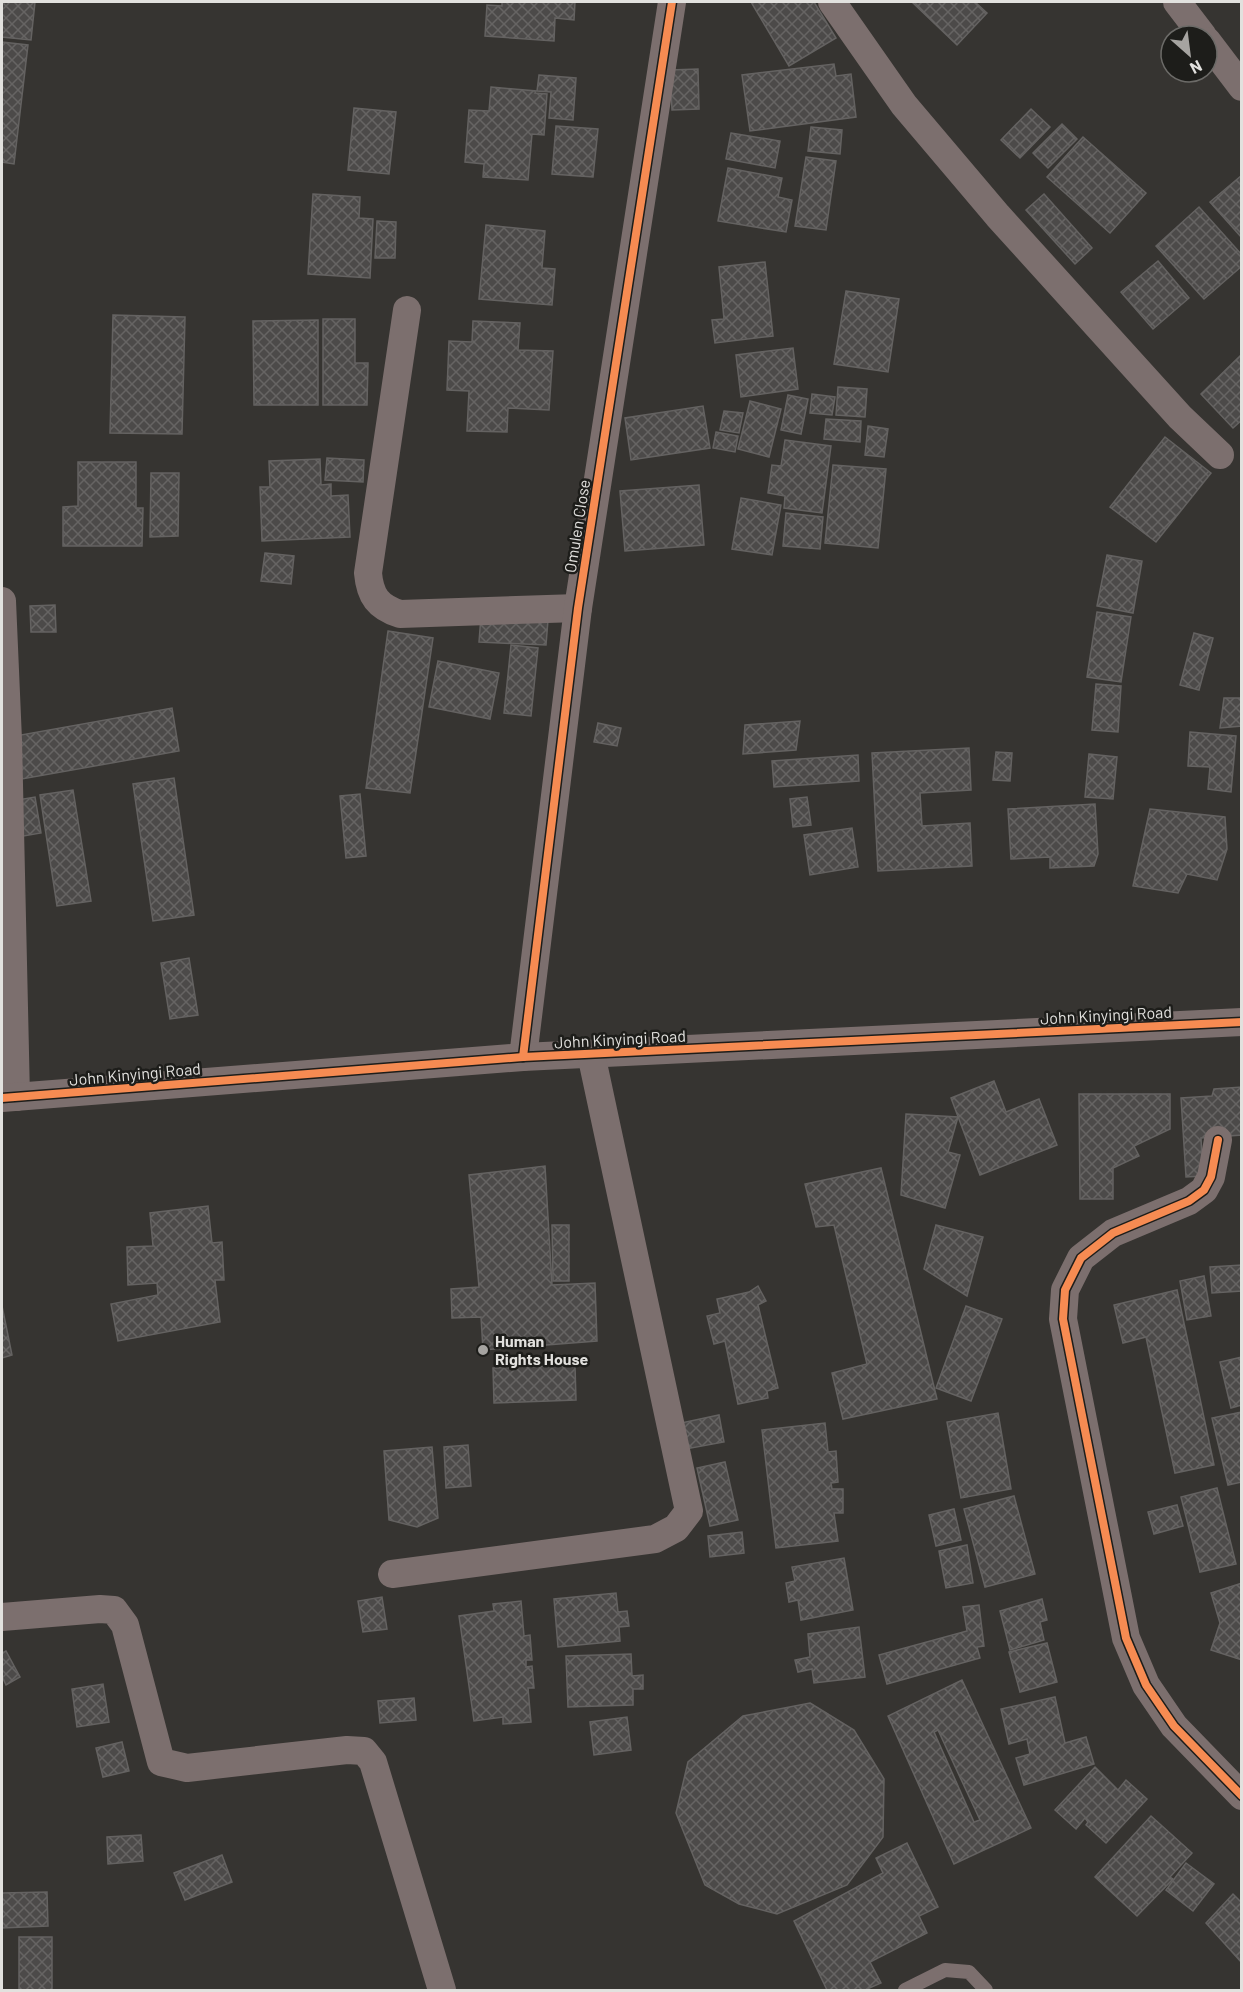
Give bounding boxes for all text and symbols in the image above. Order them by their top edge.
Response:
north arrow [1159,24,1219,84]
text: N [1187,57,1205,79]
street label: Omulen Close [560,478,593,574]
street label: John Kinyingi Road [1040,1002,1172,1027]
street label: John Kinyingi Road [554,1026,686,1051]
street label: John Kinyingi Road [68,1058,202,1089]
place label: Human Rights House [495,1331,589,1368]
marker: Human Rights House [476,1343,490,1357]

